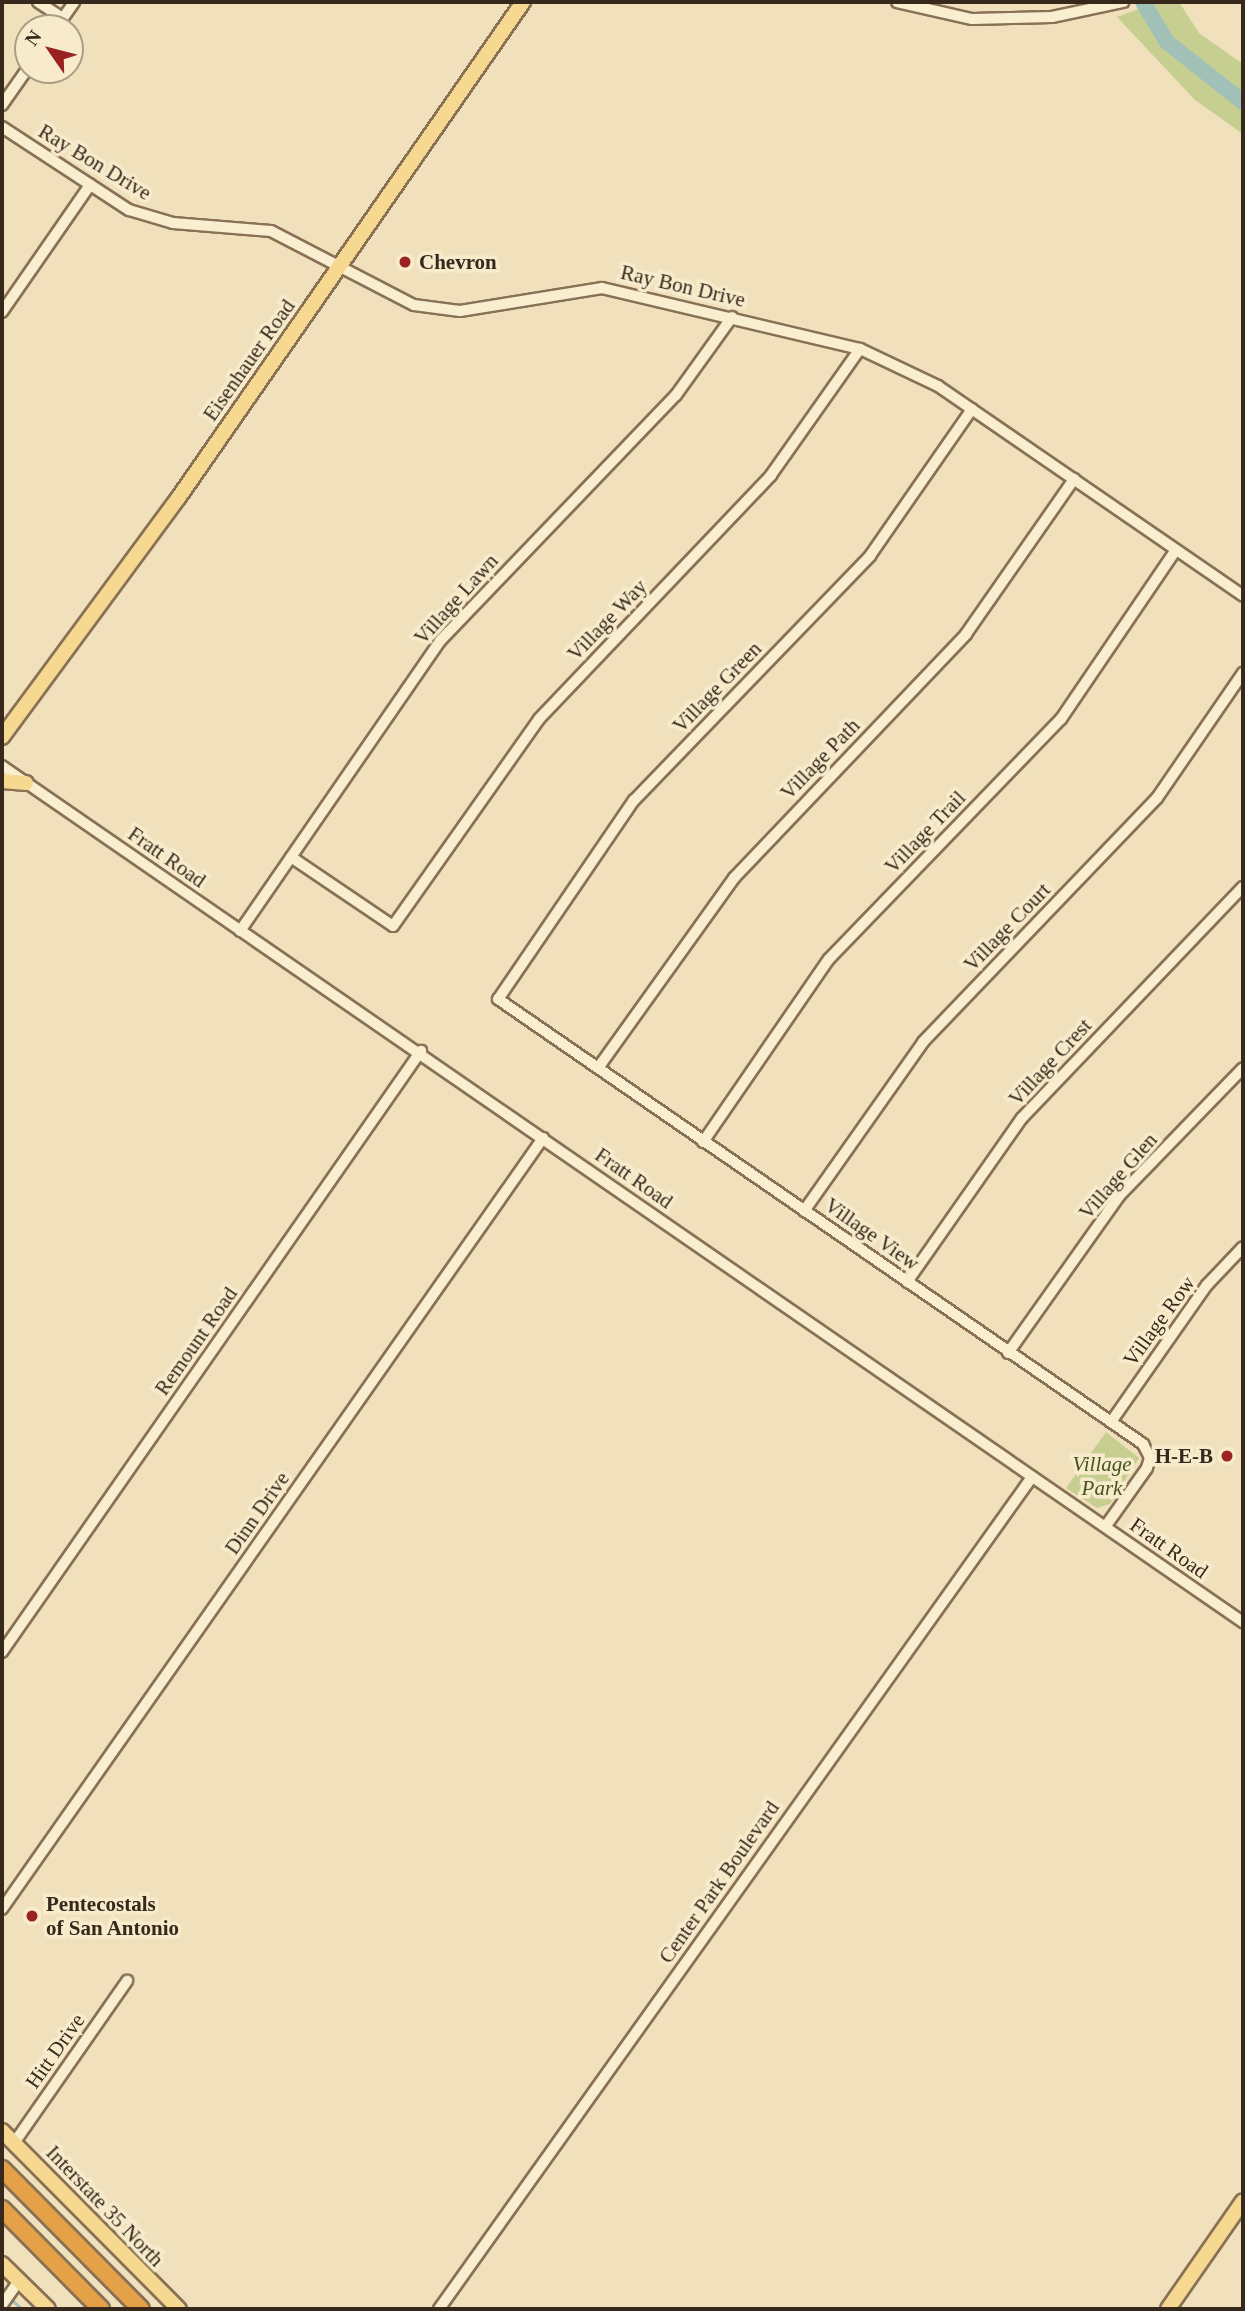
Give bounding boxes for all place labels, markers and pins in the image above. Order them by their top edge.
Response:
place label: Chevron [419,249,497,275]
marker: Chevron [397,254,413,270]
place label: H-E-B [1155,1443,1213,1469]
marker: H-E-B [1219,1448,1235,1464]
place label: Pentecostals of San Antonio [46,1891,180,1941]
marker: Pentecostals of San Antonio [24,1908,40,1924]

